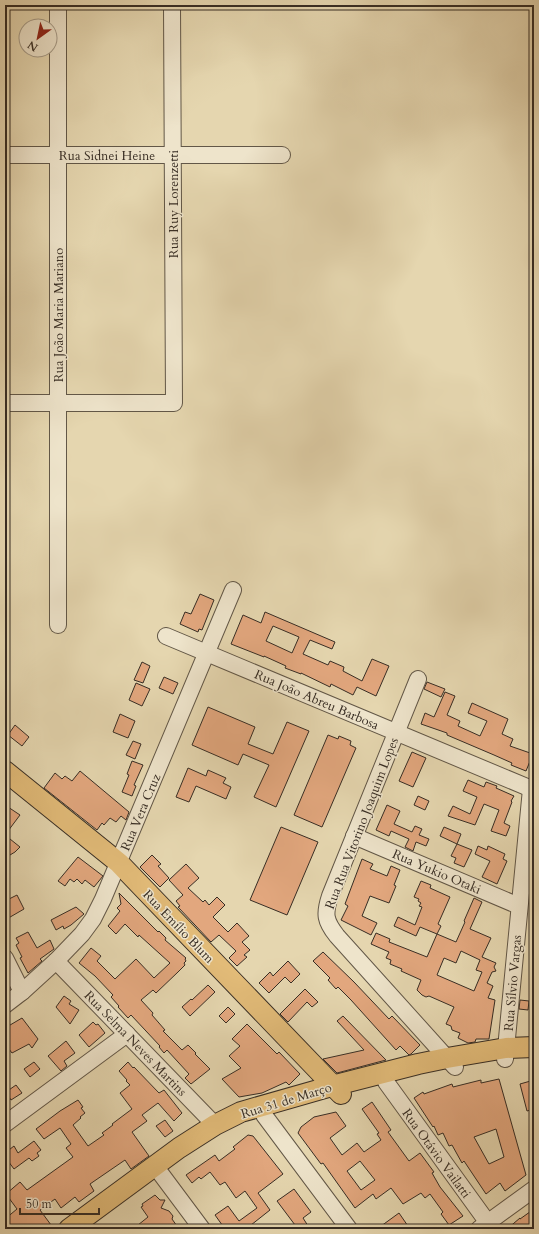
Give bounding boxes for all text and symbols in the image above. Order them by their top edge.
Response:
north arrow [18,18,58,58]
text: N [24,37,41,55]
street label: Rua Sidnei Heine [59,147,155,165]
street label: Rua Ruy Lorenzetti [165,150,183,258]
street label: Rua João Maria Mariano [50,248,68,382]
street label: Rua João Abreu Barbosa [252,666,382,734]
street label: Rua Rua Vitorino Joaquim Lopes [321,735,403,912]
street label: Rua Vera Cruz [117,771,165,854]
street label: Rua Yukio Otaki [389,845,484,899]
street label: Rua Emílio Blum [139,886,218,967]
street label: Rua Sílvio Vargas [500,934,526,1032]
street label: Rua Selma Neves Martins [80,987,191,1100]
street label: Rua 31 de Março [239,1079,334,1123]
street label: Rua Otávio Vailatti [398,1105,475,1202]
scale bar [20,1190,99,1216]
text: 50 m [26,1196,53,1212]

